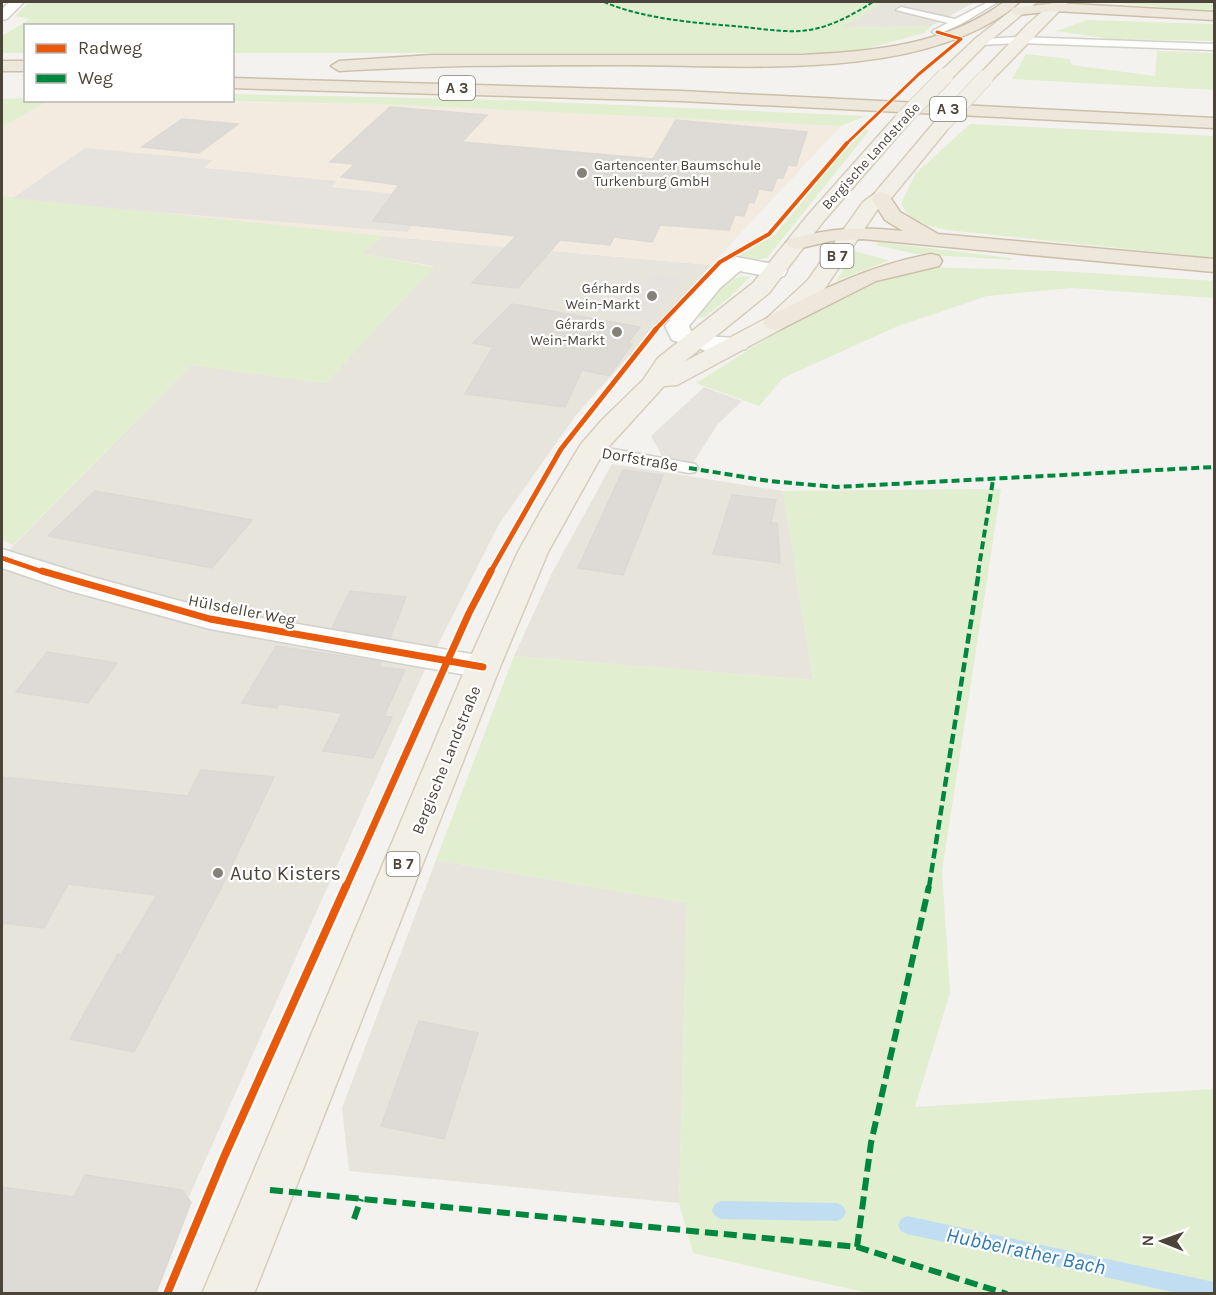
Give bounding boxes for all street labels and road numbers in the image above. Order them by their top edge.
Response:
road number: A 3 [439,76,475,100]
road number: A 3 [930,97,966,121]
street label: Bergische Landstraße [818,99,924,213]
road number: B 7 [820,244,854,268]
street label: Dorfstraße [600,443,680,475]
street label: Hülsdeller Weg [187,590,297,630]
street label: Bergische Landstraße [408,683,484,837]
road number: B 7 [386,852,420,876]

